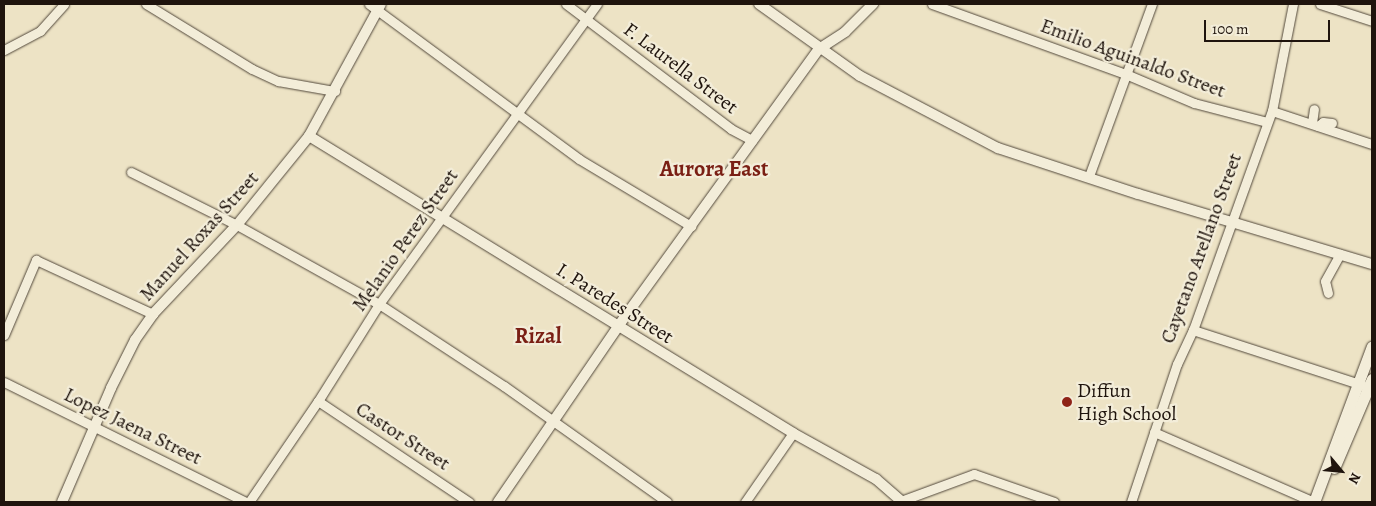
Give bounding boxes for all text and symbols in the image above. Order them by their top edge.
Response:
scale bar [1206,10,1332,42]
street label: Emilio Aguinaldo Street [1037,13,1229,103]
street label: F. Laurella Street [619,17,743,119]
text: 100 m [1212,19,1249,39]
street label: Cayetano Arellano Street [1155,150,1247,346]
district label: Aurora East [660,157,768,183]
street label: Melanio Perez Street [347,164,463,316]
street label: Manuel Roxas Street [134,166,264,306]
street label: I. Paredes Street [552,257,678,349]
district label: Rizal [515,324,561,350]
place label: Diffun High School [1077,379,1176,426]
street label: Lopez Jaena Street [60,382,206,470]
marker: Diffun High School [1061,396,1073,408]
street label: Castor Street [351,397,455,475]
north arrow [1316,446,1366,496]
text: N [1344,469,1365,487]

